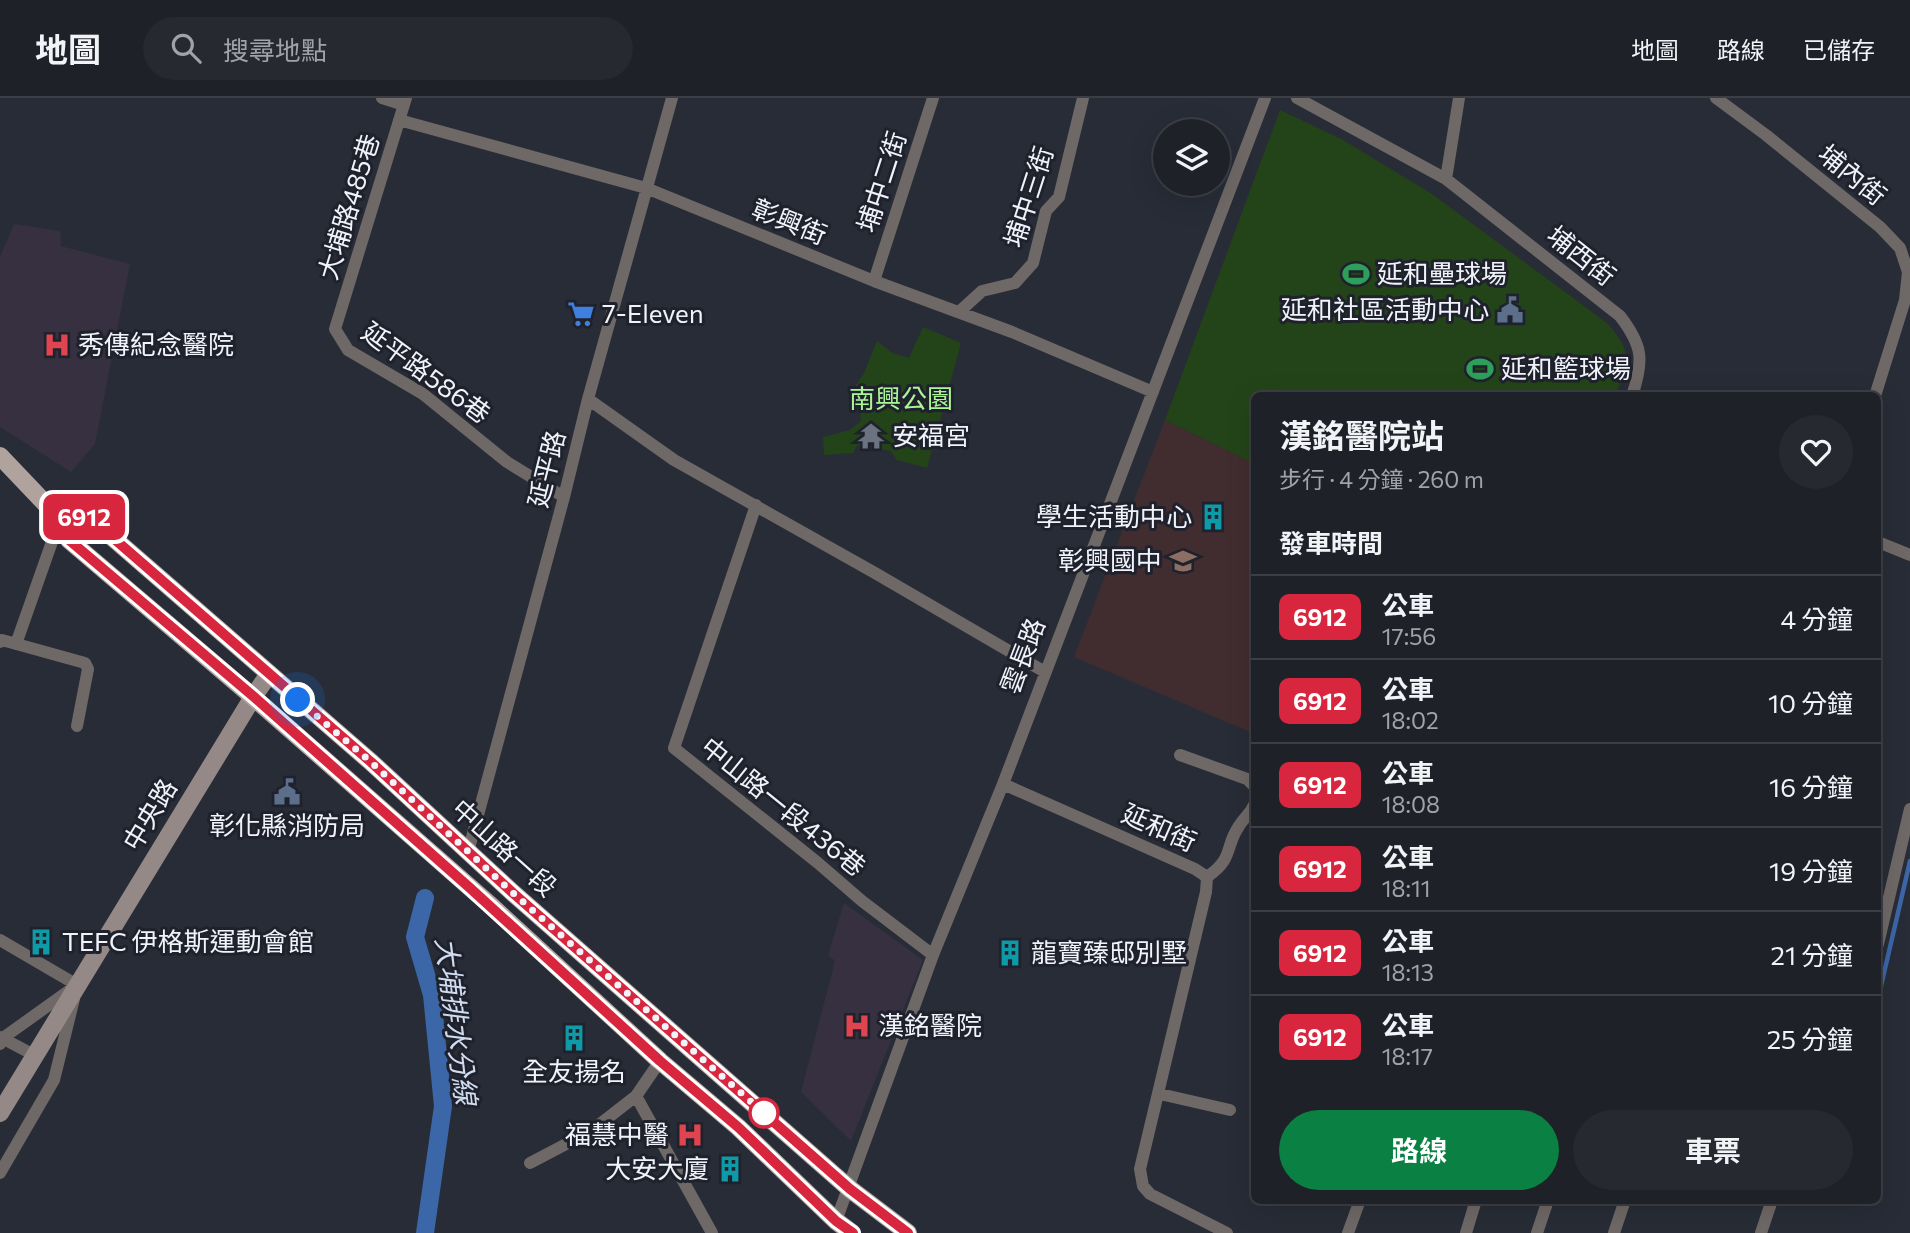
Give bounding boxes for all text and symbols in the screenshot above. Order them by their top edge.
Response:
search box [143,17,633,80]
text: 地圖 [35,28,101,69]
icon: search [167,29,205,67]
text: 搜尋地點 [223,34,327,65]
text: 地圖 [1631,35,1679,64]
text: 路線 [1717,35,1765,64]
text: 已儲存 [1803,35,1875,64]
map controls [1153,119,1230,196]
button: layers [1153,119,1230,196]
street label: 埔中二街 [850,127,911,236]
street label: 大埔路485巷 [311,130,384,283]
street label: 埔內街 [1813,137,1893,210]
street label: 埔中三街 [997,142,1058,251]
street label: 彰興街 [748,192,832,250]
street label: 埔西街 [1542,219,1622,291]
place label: 延和壘球場 [1377,257,1507,288]
sports icon: 延和壘球場 [1341,259,1371,289]
place label: 延和社區活動中心 [1281,293,1489,324]
public building icon: 延和社區活動中心 [1495,295,1525,325]
place label: 7-Eleven [602,297,704,328]
supermarket icon: 7-Eleven [566,299,596,329]
street label: 延平路586巷 [357,315,497,429]
place label: 秀傳紀念醫院 [78,328,234,359]
hospital icon: 秀傳紀念醫院 [42,330,72,360]
place label: 延和籃球場 [1501,352,1631,383]
sports icon: 延和籃球場 [1465,354,1495,384]
park label: 南興公園 [849,382,953,413]
text: 漢銘醫院站 [1279,414,1444,455]
button: heart [1779,415,1853,489]
place label: 安福宮 [892,419,970,450]
temple icon: 安福宮 [856,421,886,451]
street label: 延平路 [521,427,570,510]
text: 步行 · 4 分鐘 · 260 m [1279,465,1484,493]
line badge: 6912 [35,494,133,540]
place label: 學生活動中心 [1036,500,1192,531]
text: 6912 [57,502,111,531]
building icon: 學生活動中心 [1198,502,1228,532]
text: 發車時間 [1279,527,1383,558]
place label: 彰興國中 [1058,544,1162,575]
school or university icon: 彰興國中 [1168,546,1198,576]
text: 公車 [1382,589,1434,620]
text: 6912 [1293,602,1347,631]
text: 4 分鐘 [1780,603,1853,634]
street label: 雲長路 [993,613,1050,697]
text: 17:56 [1382,622,1436,650]
text: 公車 [1382,673,1434,704]
your location [280,682,315,717]
text: 6912 [1293,686,1347,715]
text: 10 分鐘 [1768,687,1853,718]
text: 18:02 [1382,706,1439,734]
street label: 中山路一段436巷 [696,730,872,882]
text: 公車 [1382,757,1434,788]
text: 6912 [1293,770,1347,799]
text: 16 分鐘 [1769,771,1853,802]
street label: 中央路 [115,773,182,856]
public building icon: 彰化縣消防局 [272,777,302,807]
text: 18:08 [1382,790,1440,818]
street label: 中山路一段 [446,792,564,902]
street label: 延和街 [1118,797,1202,857]
place label: 彰化縣消防局 [209,809,365,840]
text: 公車 [1382,841,1434,872]
text: 6912 [1293,854,1347,883]
text: 19 分鐘 [1769,855,1853,886]
text: 18:11 [1382,874,1431,902]
place label: TEFC 伊格斯運動會館 [62,925,314,956]
text: 公車 [1382,925,1434,956]
building icon: TEFC 伊格斯運動會館 [26,927,56,957]
water label: 大埔排水分線 [430,935,484,1109]
place label: 龍寶臻邸別墅 [1031,936,1187,967]
building icon: 龍寶臻邸別墅 [995,938,1025,968]
text: 6912 [1293,938,1347,967]
text: 21 分鐘 [1770,939,1853,970]
text: 18:13 [1382,958,1434,986]
place label: 漢銘醫院 [878,1009,982,1040]
text: 公車 [1382,1009,1434,1040]
hospital icon: 漢銘醫院 [842,1011,872,1041]
text: 6912 [1293,1022,1347,1051]
building icon: 全友揚名 [559,1023,589,1053]
text: 25 分鐘 [1767,1023,1853,1054]
text: 18:17 [1382,1042,1433,1070]
place label: 全友揚名 [522,1055,626,1086]
unlabelled marker [749,1098,779,1128]
button: 路線 [1279,1110,1559,1190]
button: 車票 [1573,1110,1853,1190]
place label: 福慧中醫 [565,1118,669,1149]
hospital icon: 福慧中醫 [675,1120,705,1150]
place label: 大安大廈 [605,1152,709,1183]
building icon: 大安大廈 [715,1154,745,1184]

